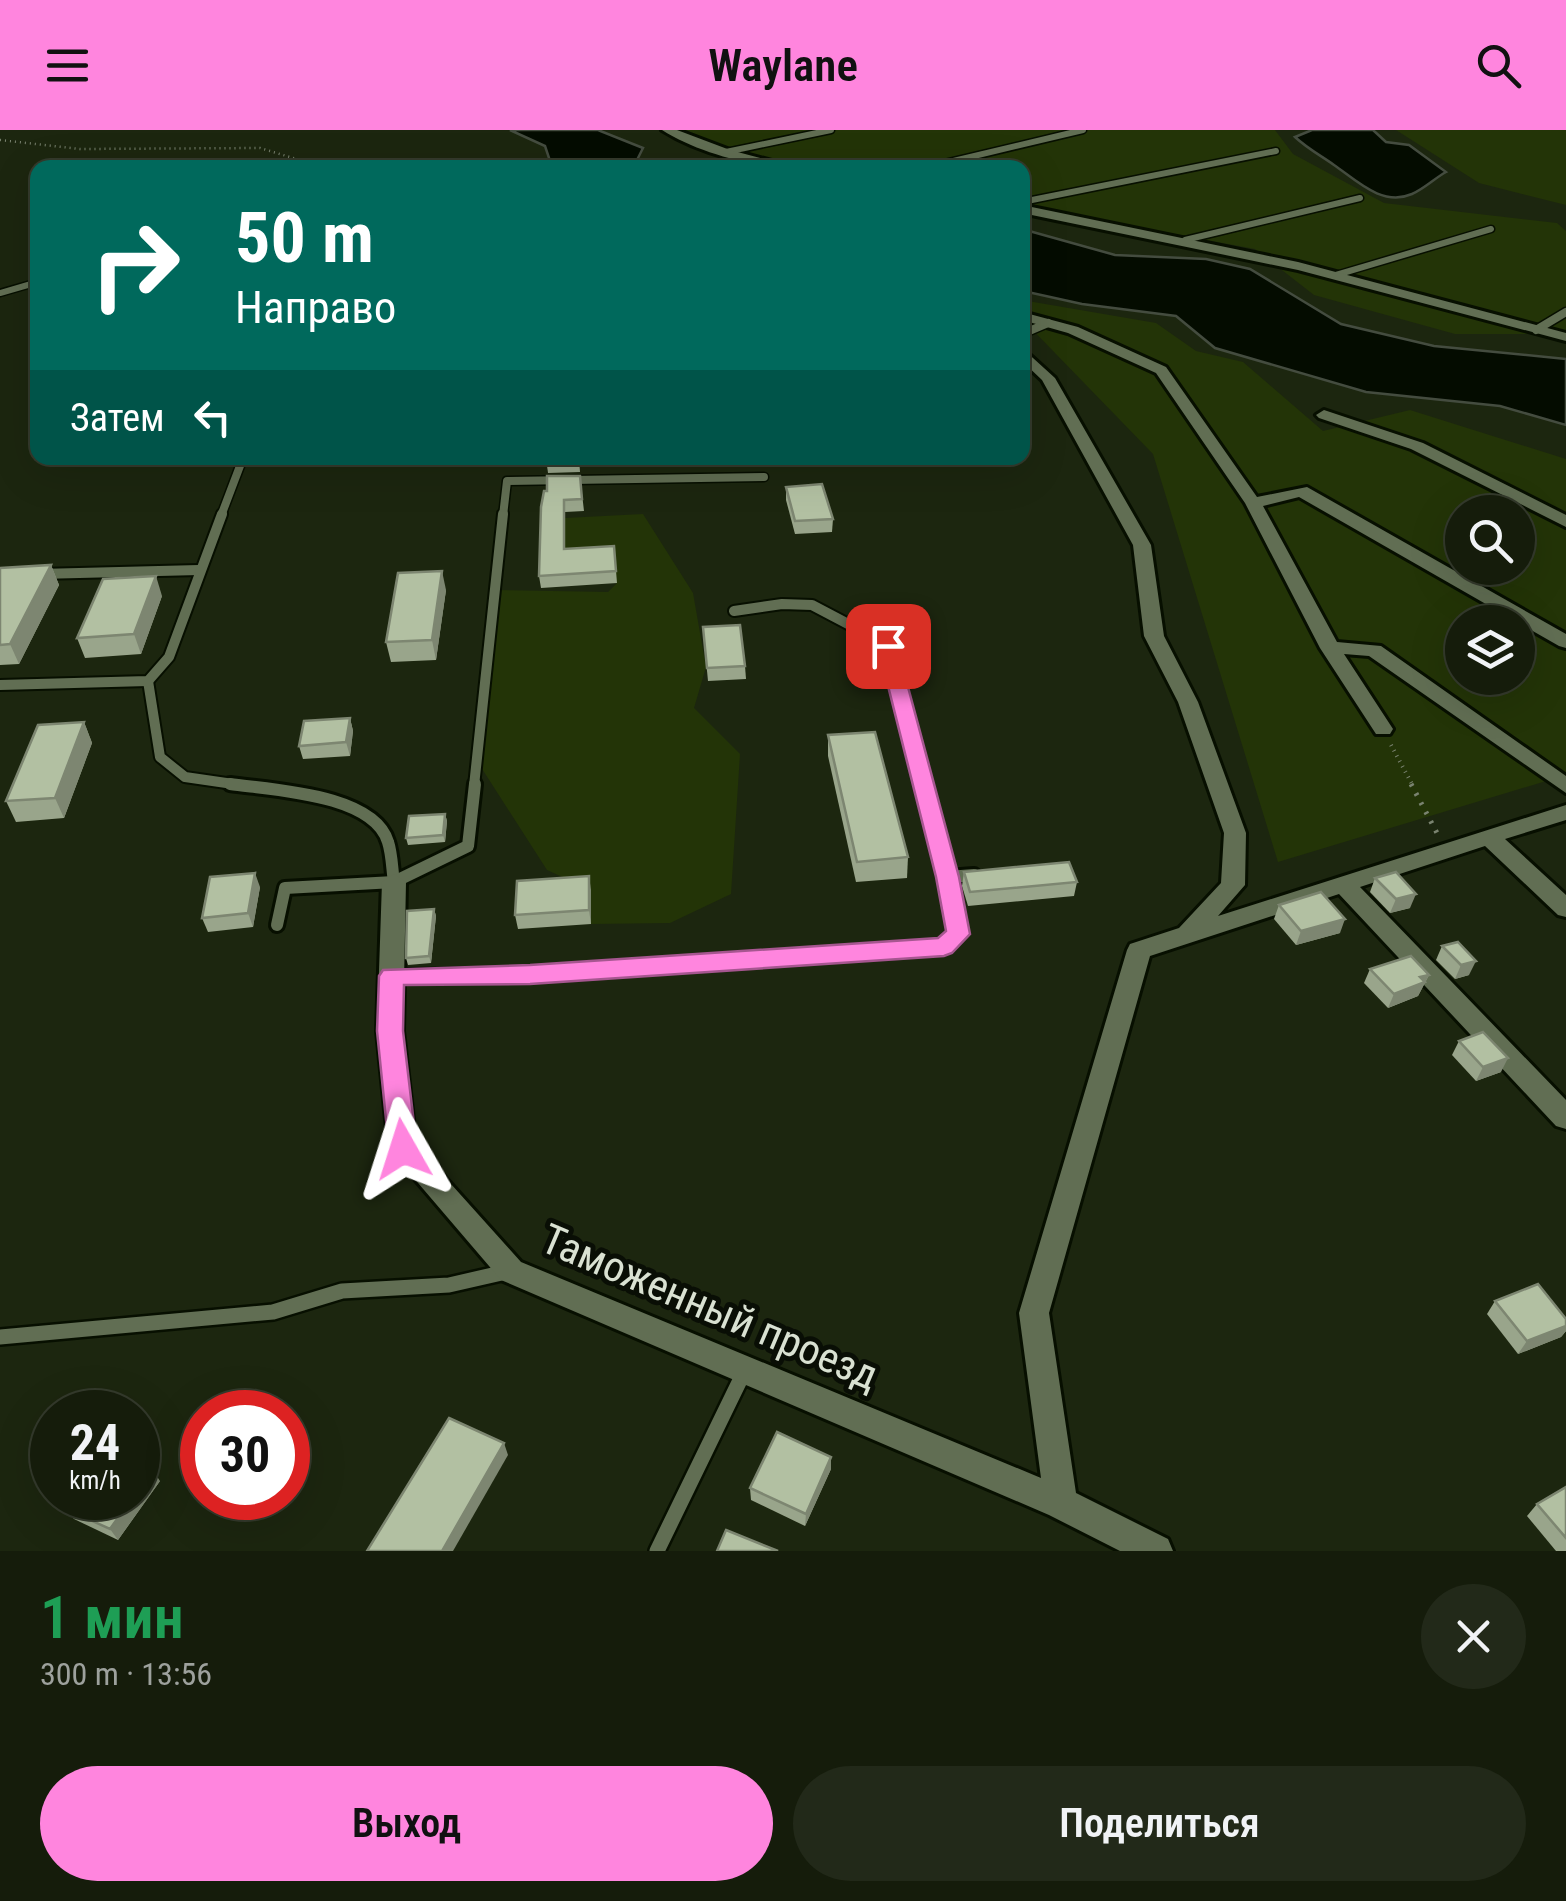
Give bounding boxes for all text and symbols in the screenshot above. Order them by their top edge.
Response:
icon: menu [40,38,95,93]
icon: search [1471,38,1526,93]
text: Waylane [708,39,858,92]
text: 50 m [235,197,374,279]
icon: right [70,200,200,330]
text: Направо [235,281,396,334]
icon: left [185,390,240,445]
text: Затем [70,396,165,440]
map controls [1445,495,1535,695]
button: search [1445,495,1535,585]
pin [846,604,931,689]
button: layers [1445,605,1535,695]
icon: arrive [861,619,916,674]
position arrow [351,1097,455,1201]
street label: Таможенный проезд [534,1214,886,1400]
speed limit sign: 30 [180,1390,310,1520]
text: 24 [70,1414,120,1472]
text: km/h [69,1466,121,1495]
text: 1 мин [40,1582,184,1653]
button: close [1421,1584,1526,1689]
text: 300 m · 13:56 [40,1655,212,1693]
button: Выход [40,1766,773,1881]
button: Поделиться [793,1766,1526,1881]

